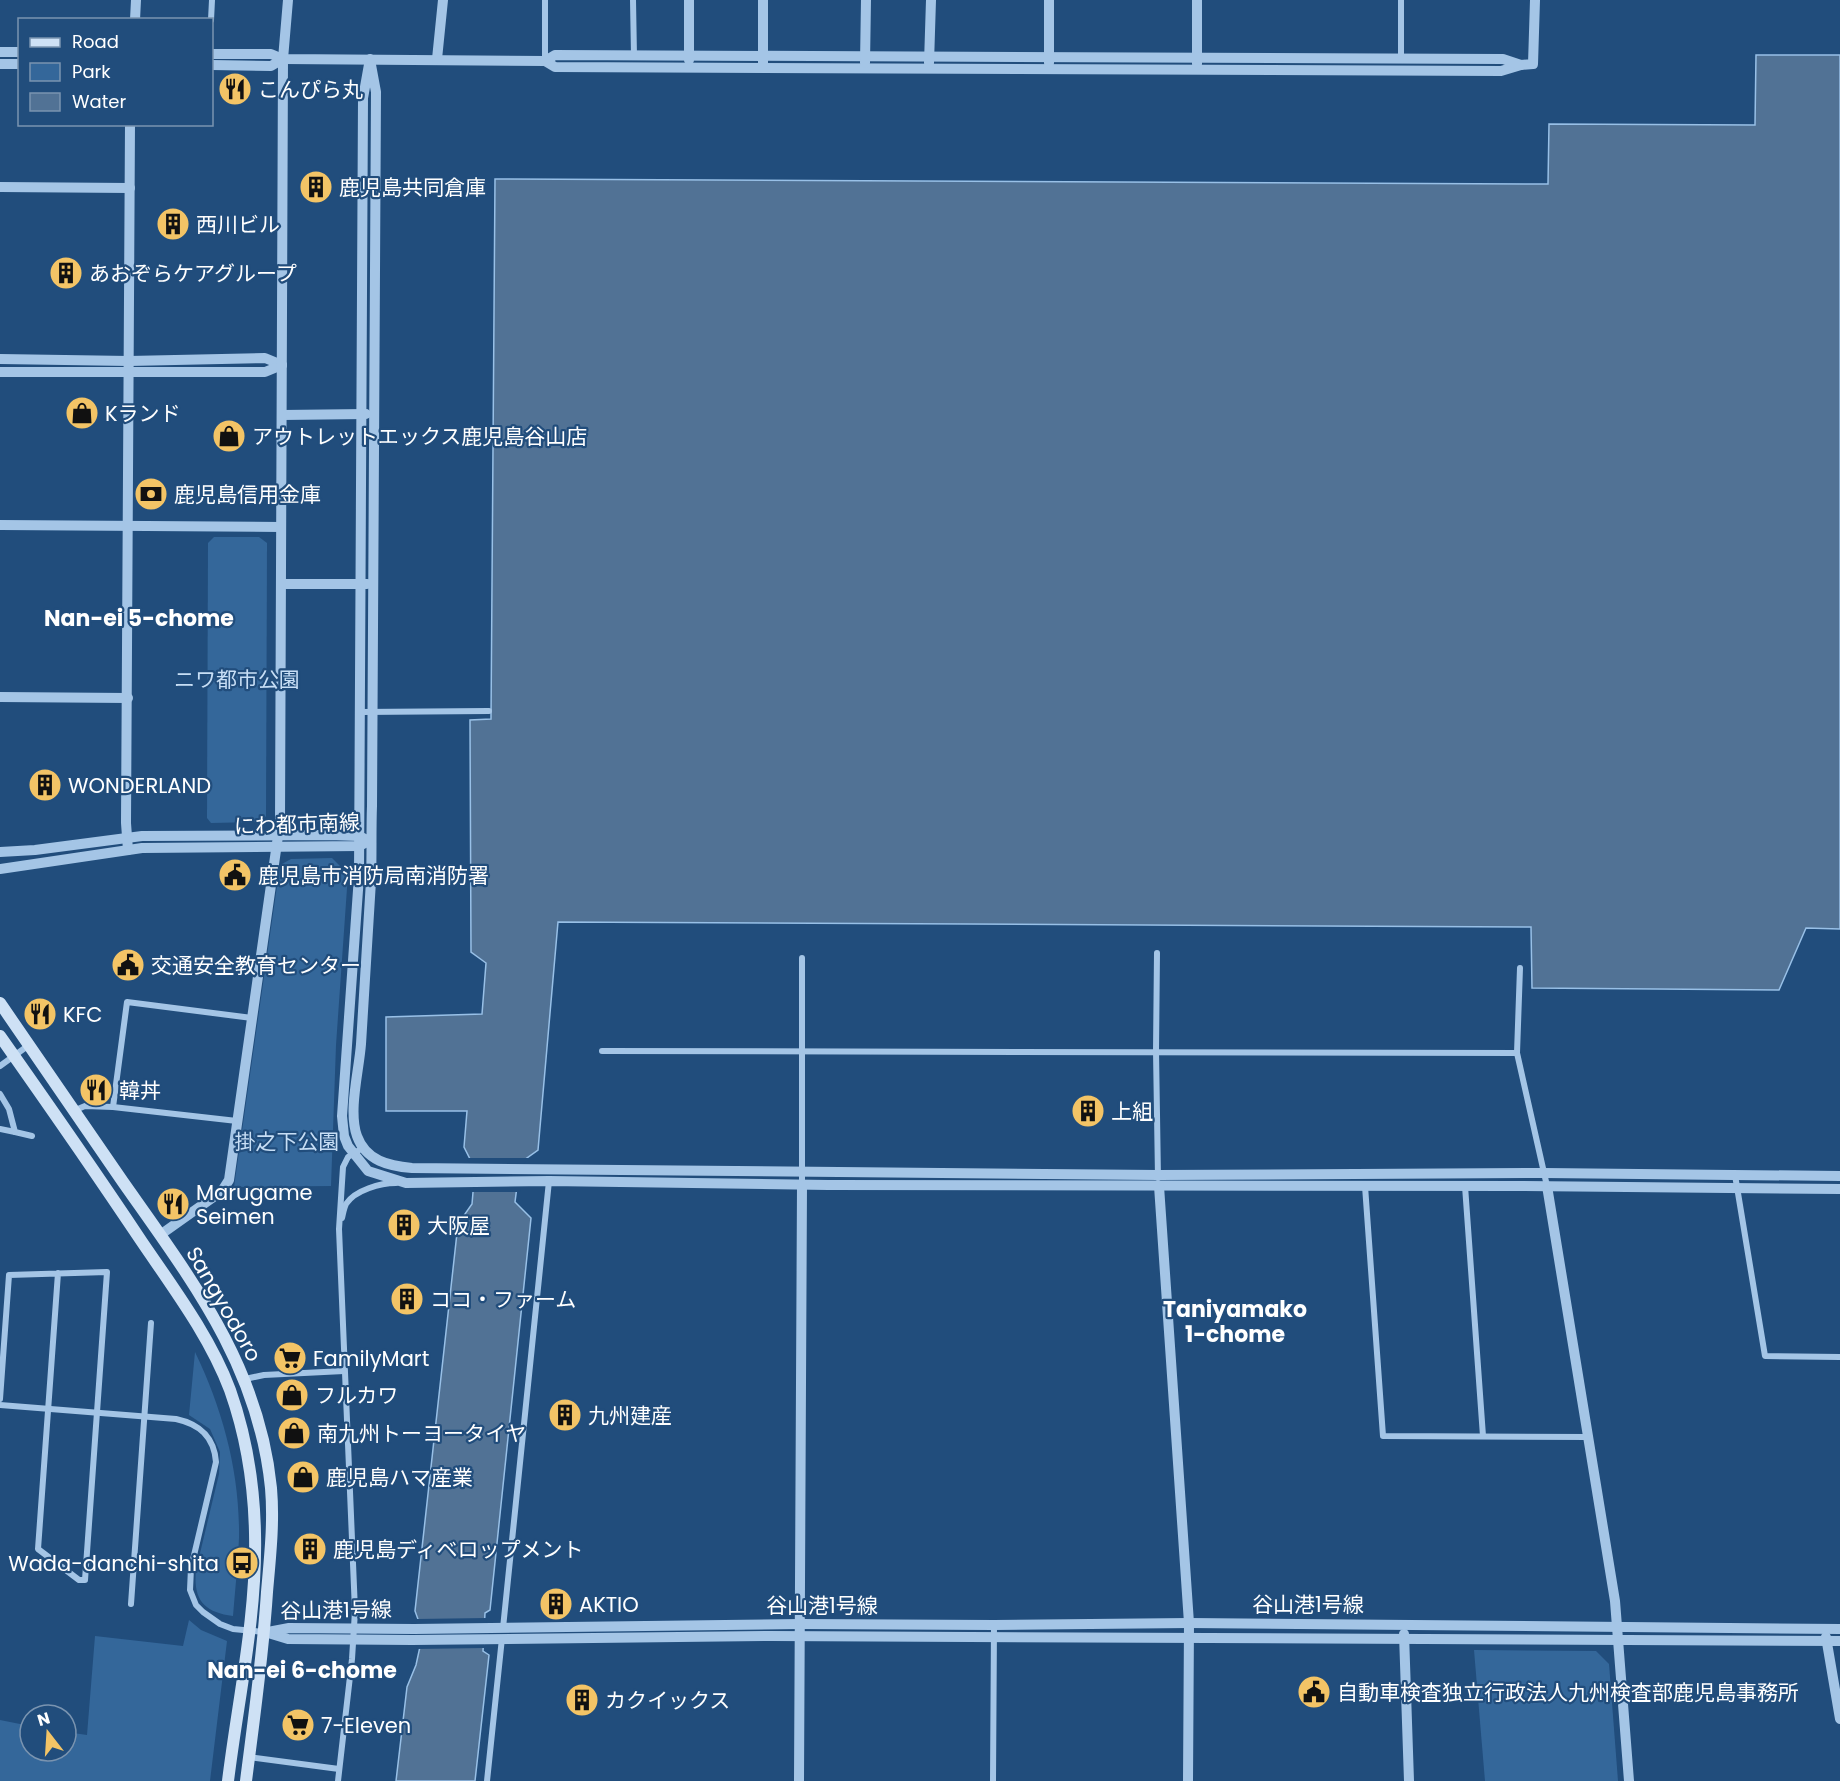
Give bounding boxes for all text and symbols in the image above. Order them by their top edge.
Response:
legend [18,18,213,126]
text: Road [72,29,119,54]
text: Park [72,59,111,84]
restaurant icon: こんぴら丸 [217,71,253,107]
place label: こんぴら丸 [258,75,363,104]
text: Water [72,89,126,114]
building icon: 鹿児島共同倉庫 [298,169,334,205]
place label: 鹿児島共同倉庫 [339,173,486,202]
building icon: 西川ビル [155,206,191,242]
place label: 西川ビル [196,210,280,239]
building icon: あおぞらケアグループ [48,255,84,291]
place label: あおぞらケアグループ [89,259,297,288]
shop icon: Kランド [64,395,100,431]
place label: Kランド [105,399,181,428]
shop icon: アウトレットエックス鹿児島谷山店 [211,418,247,454]
place label: アウトレットエックス鹿児島谷山店 [252,422,587,451]
bank icon: 鹿児島信用金庫 [133,476,169,512]
place label: 鹿児島信用金庫 [174,480,321,509]
district label: Nan-ei 5-chome [44,603,234,634]
park label: ニワ都市公園 [174,665,300,694]
building icon: WONDERLAND [27,767,63,803]
place label: WONDERLAND [68,771,211,800]
street label: にわ都市南線 [234,807,360,841]
public building icon: 鹿児島市消防局南消防署 [217,857,253,893]
place label: 鹿児島市消防局南消防署 [258,861,489,890]
public building icon: 交通安全教育センター [110,947,146,983]
place label: 交通安全教育センター [151,951,361,980]
restaurant icon: KFC [22,996,58,1032]
place label: KFC [63,1000,102,1029]
restaurant icon: 韓丼 [78,1072,114,1108]
place label: 韓丼 [119,1076,161,1105]
building icon: 上組 [1070,1093,1106,1129]
place label: 上組 [1111,1097,1153,1126]
park label: 掛之下公園 [235,1127,340,1156]
place label: Marugame Seimen [196,1178,313,1231]
restaurant icon: Marugame Seimen [155,1186,191,1222]
building icon: 大阪屋 [386,1207,422,1243]
place label: 大阪屋 [427,1211,490,1240]
street label: Sangyodoro [179,1241,269,1367]
building icon: ココ・ファーム [389,1281,425,1317]
place label: ココ・ファーム [430,1285,576,1314]
district label: Taniyamako 1-chome [1163,1294,1307,1350]
supermarket icon: FamilyMart [272,1340,308,1376]
place label: FamilyMart [313,1344,429,1373]
shop icon: フルカワ [274,1377,310,1413]
place label: フルカワ [315,1381,398,1410]
building icon: 九州建産 [547,1397,583,1433]
place label: 九州建産 [588,1401,672,1430]
shop icon: 南九州トーヨータイヤ [276,1415,312,1451]
place label: 南九州トーヨータイヤ [317,1419,526,1448]
shop icon: 鹿児島ハマ産業 [285,1459,321,1495]
place label: 鹿児島ハマ産業 [326,1463,473,1492]
building icon: 鹿児島ディベロップメント [292,1531,328,1567]
place label: 鹿児島ディベロップメント [333,1535,584,1564]
bus stop icon: Wada-danchi-shita [224,1545,260,1581]
place label: Wada-danchi-shita [8,1549,219,1578]
building icon: AKTIO [538,1586,574,1622]
place label: AKTIO [579,1590,639,1619]
street label: 谷山港1号線 [1252,1590,1364,1619]
street label: 谷山港1号線 [766,1591,878,1620]
street label: 谷山港1号線 [280,1595,392,1625]
district label: Nan-ei 6-chome [207,1655,397,1686]
public building icon: 自動車検査独立行政法人九州検査部鹿児島事務所 [1296,1674,1332,1710]
place label: 自動車検査独立行政法人九州検査部鹿児島事務所 [1337,1678,1799,1707]
building icon: カクイックス [564,1682,600,1718]
place label: カクイックス [605,1686,730,1715]
north arrow [18,1703,78,1763]
text: N [35,1706,53,1732]
supermarket icon: 7-Eleven [280,1707,316,1743]
place label: 7-Eleven [321,1711,411,1740]

